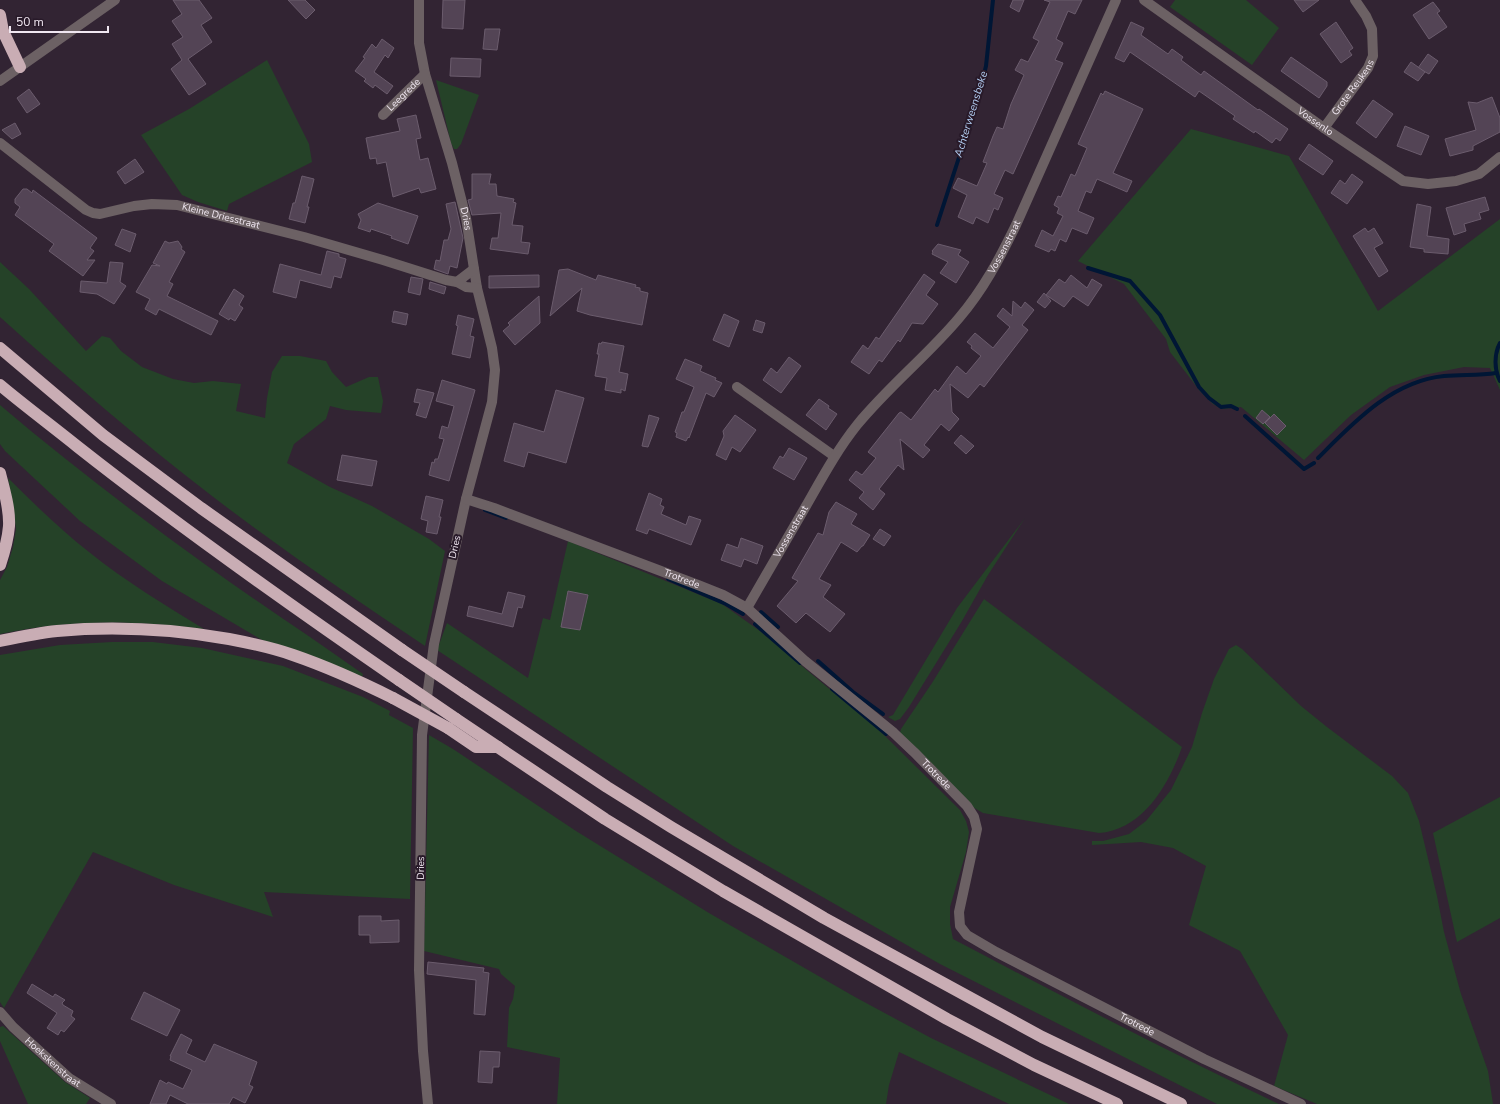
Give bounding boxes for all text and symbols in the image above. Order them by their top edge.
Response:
scale bar [10,8,108,34]
text: 50 m [16,14,44,30]
street label: Grote Reukens [1328,57,1378,118]
water label: Achterweensbeke [951,69,991,160]
street label: Leegrede [384,75,424,114]
street label: Vossenlo [1294,104,1336,139]
street label: Kleine Driesstraat [180,200,262,233]
street label: Dries [456,206,475,232]
street label: Vossenstraat [984,218,1024,277]
street label: Vossenstraat [770,503,812,561]
street label: Dries [446,534,465,560]
street label: Trotrede [661,566,702,592]
street label: Trotrede [918,756,954,793]
street label: Dries [414,856,428,880]
street label: Trotrede [1117,1010,1157,1039]
street label: Hoekskenstraat [22,1034,84,1091]

